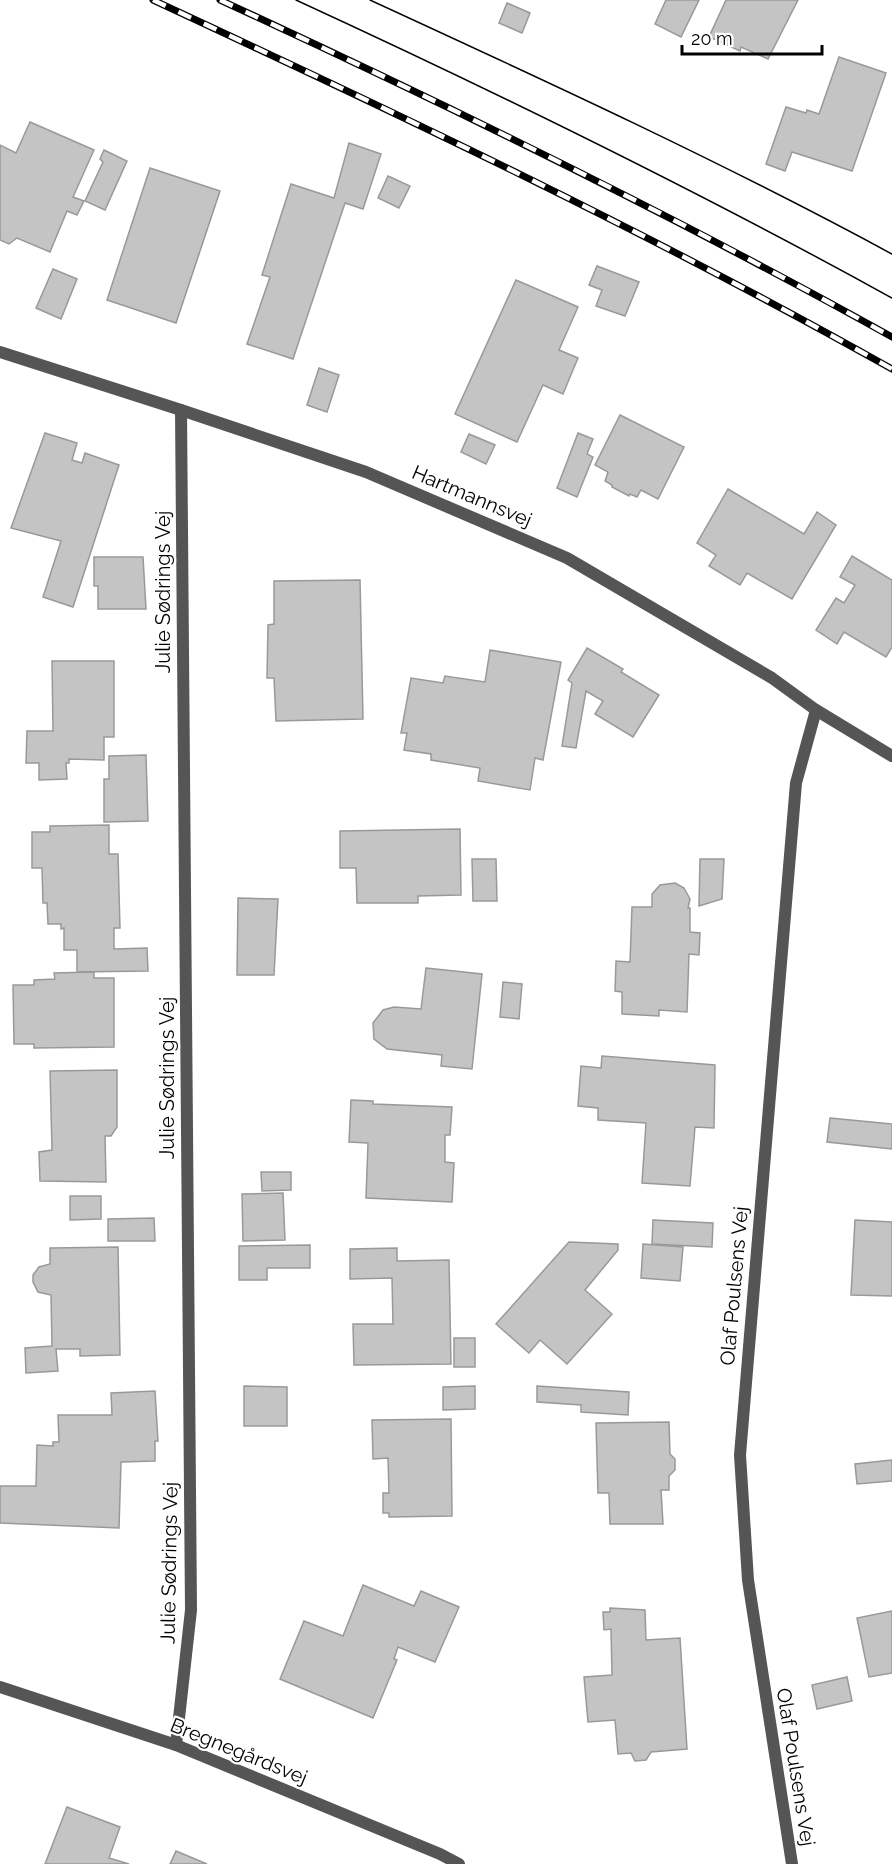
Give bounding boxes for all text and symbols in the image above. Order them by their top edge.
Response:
scale bar [682,18,822,56]
text: 20 m [691,28,733,49]
street label: Hartmannsvej [408,460,536,532]
street label: Julie Sødrings Vej [151,511,175,673]
street label: Julie Sødrings Vej [155,997,179,1159]
street label: Olaf Poulsens Vej [715,1205,753,1367]
street label: Julie Sødrings Vej [156,1482,182,1644]
street label: Olaf Poulsens Vej [772,1686,820,1848]
street label: Bregnegårdsvej [167,1713,311,1789]

